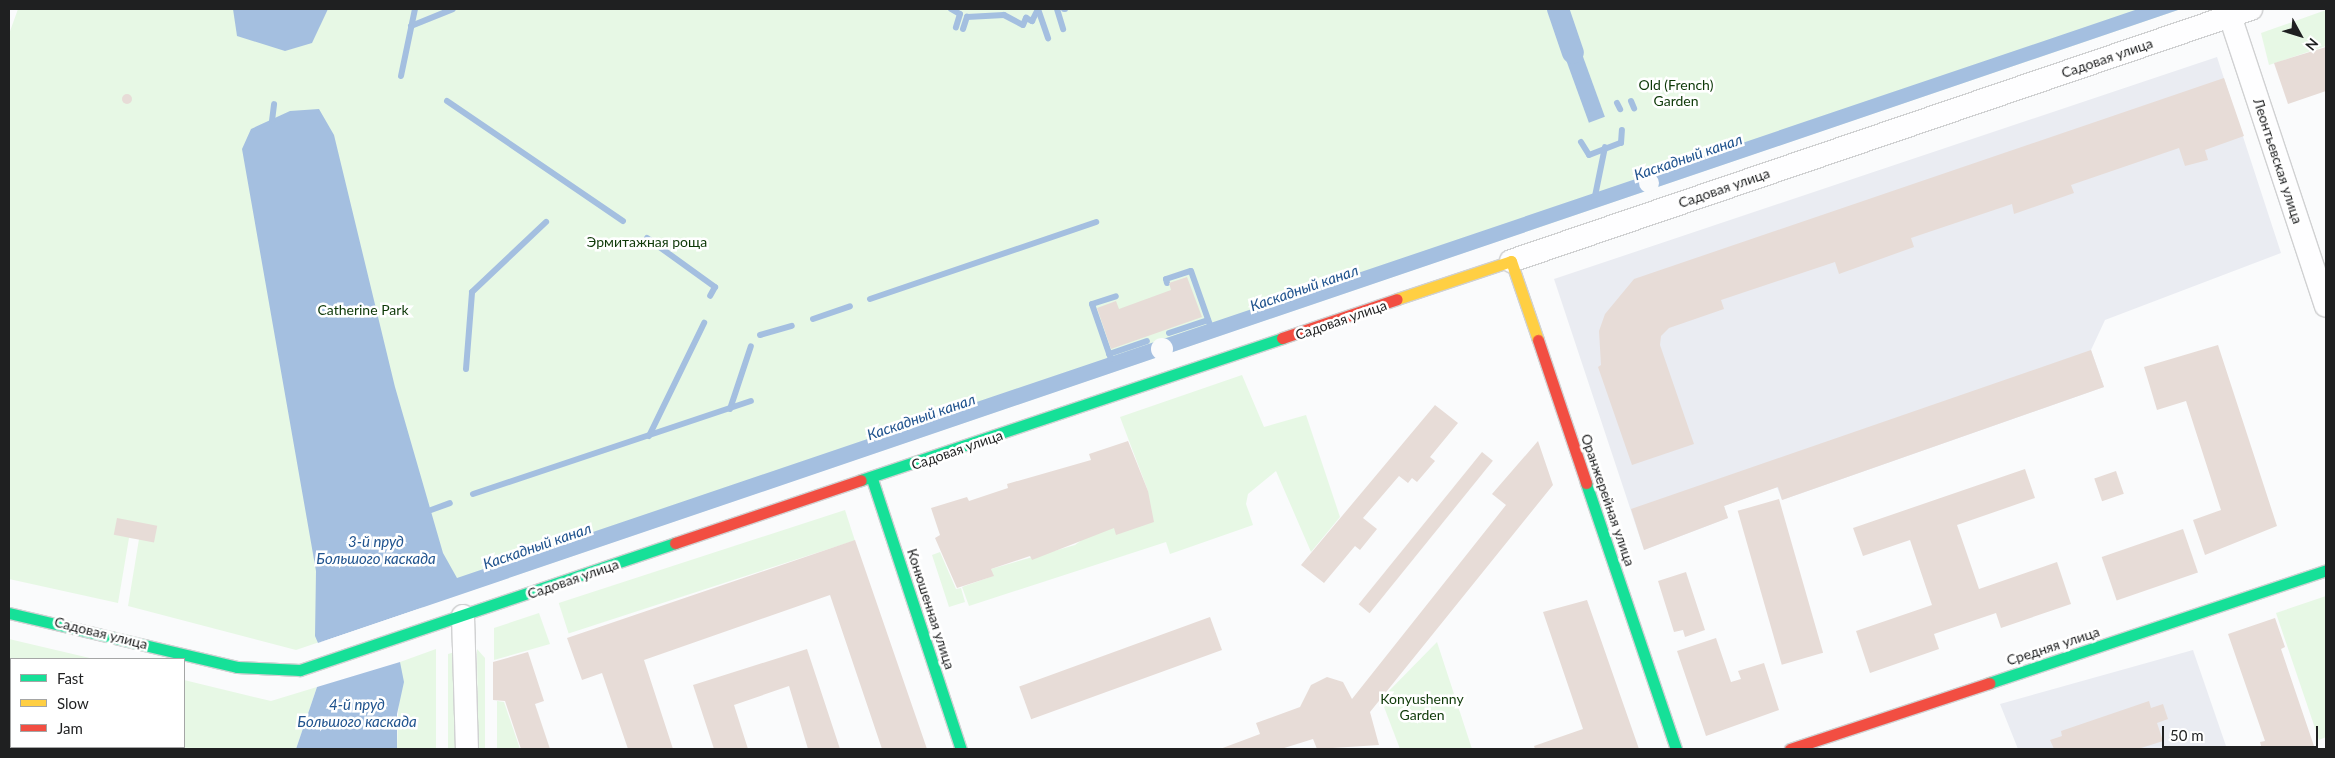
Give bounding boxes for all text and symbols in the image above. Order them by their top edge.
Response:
north arrow [2275,10,2325,60]
street label: Садовая улица [2059,35,2155,81]
text: N [2302,35,2322,54]
park label: Old (French) Garden [1639,77,1713,110]
street label: Леонтьевская улица [2250,96,2306,226]
water label: Каскадный канал [1631,130,1745,184]
street label: Садовая улица [1676,165,1772,211]
park label: Эрмитажная роща [587,234,707,250]
water label: Каскадный канал [1247,261,1361,315]
street label: Садовая улица [1293,297,1389,343]
park label: Catherine Park [317,302,409,318]
water label: Каскадный канал [864,390,978,444]
street label: Садовая улица [909,427,1005,473]
street label: Оранжерейная улица [1577,432,1639,568]
water label: Каскадный канал [480,519,594,573]
water label: 3-й пруд Большого каскада [316,532,436,567]
street label: Конюшенная улица [904,546,958,672]
street label: Садовая улица [525,556,621,602]
street label: Садовая улица [53,613,149,653]
street label: Средняя улица [2004,623,2102,669]
legend [10,658,185,748]
text: Fast [57,669,84,687]
park label: Konyushenny Garden [1380,691,1464,724]
text: Slow [57,694,89,712]
water label: 4-й пруд Большого каскада [297,695,417,730]
scale bar [2165,716,2321,748]
text: Jam [57,719,83,737]
text: 50 m [2170,726,2204,744]

